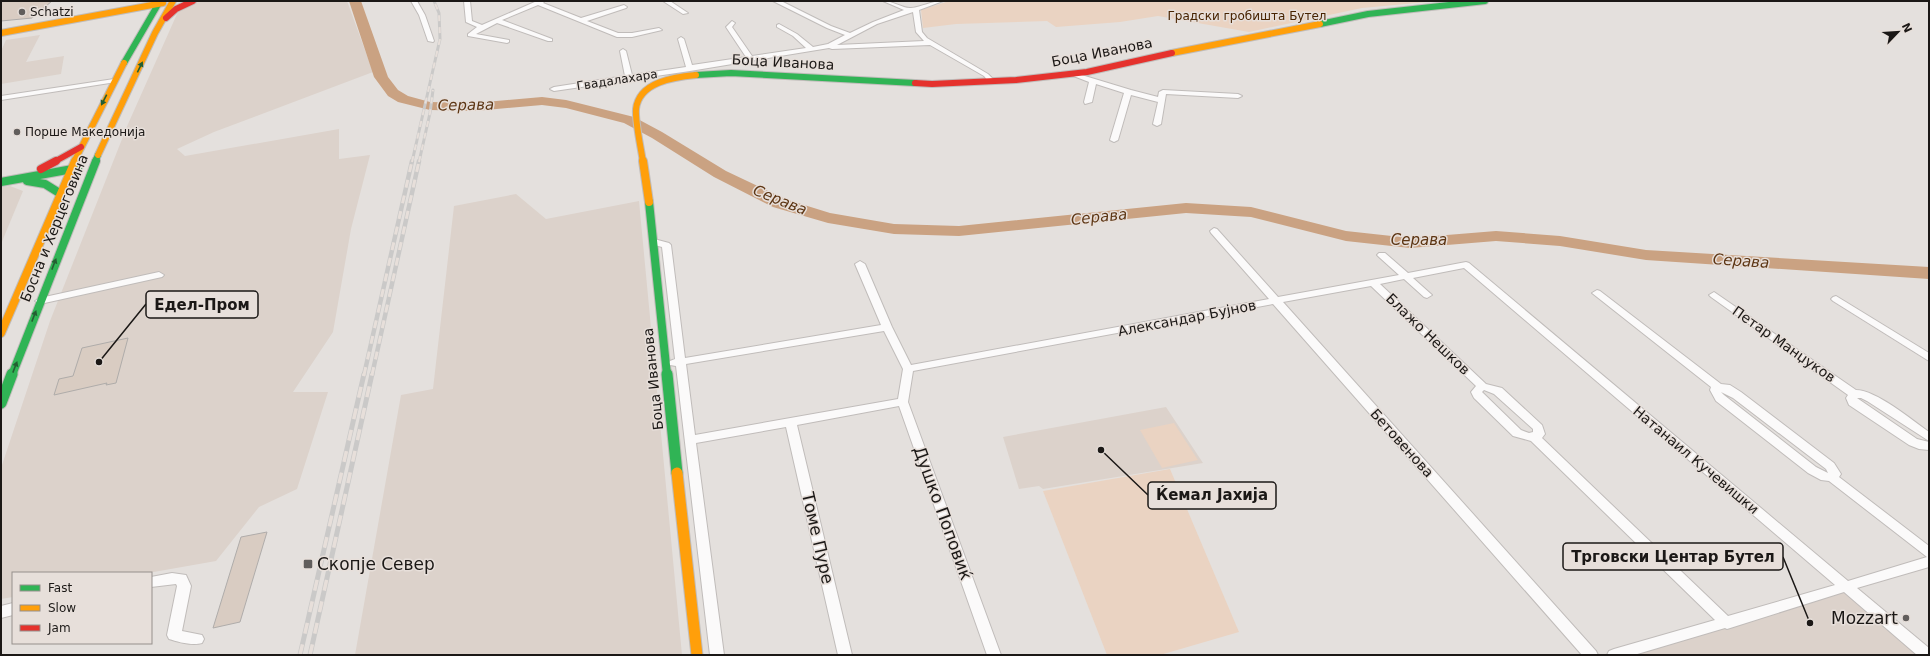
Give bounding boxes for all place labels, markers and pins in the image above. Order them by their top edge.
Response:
place label: Schatzi [30,5,74,19]
marker: Schatzi [17,7,27,17]
place label: Порше Македонија [25,125,145,139]
marker: Порше Македонија [12,127,22,137]
callout: Едел-Пром [146,291,258,318]
callout: Ќемал Јахија [1148,482,1276,509]
callout: Трговски Центар Бутел [1563,543,1783,570]
place label: Скопје Север [317,554,435,574]
marker: Скопје Север [302,558,314,570]
place label: Mozzart [1831,608,1898,628]
marker: Mozzart [1901,613,1911,623]

